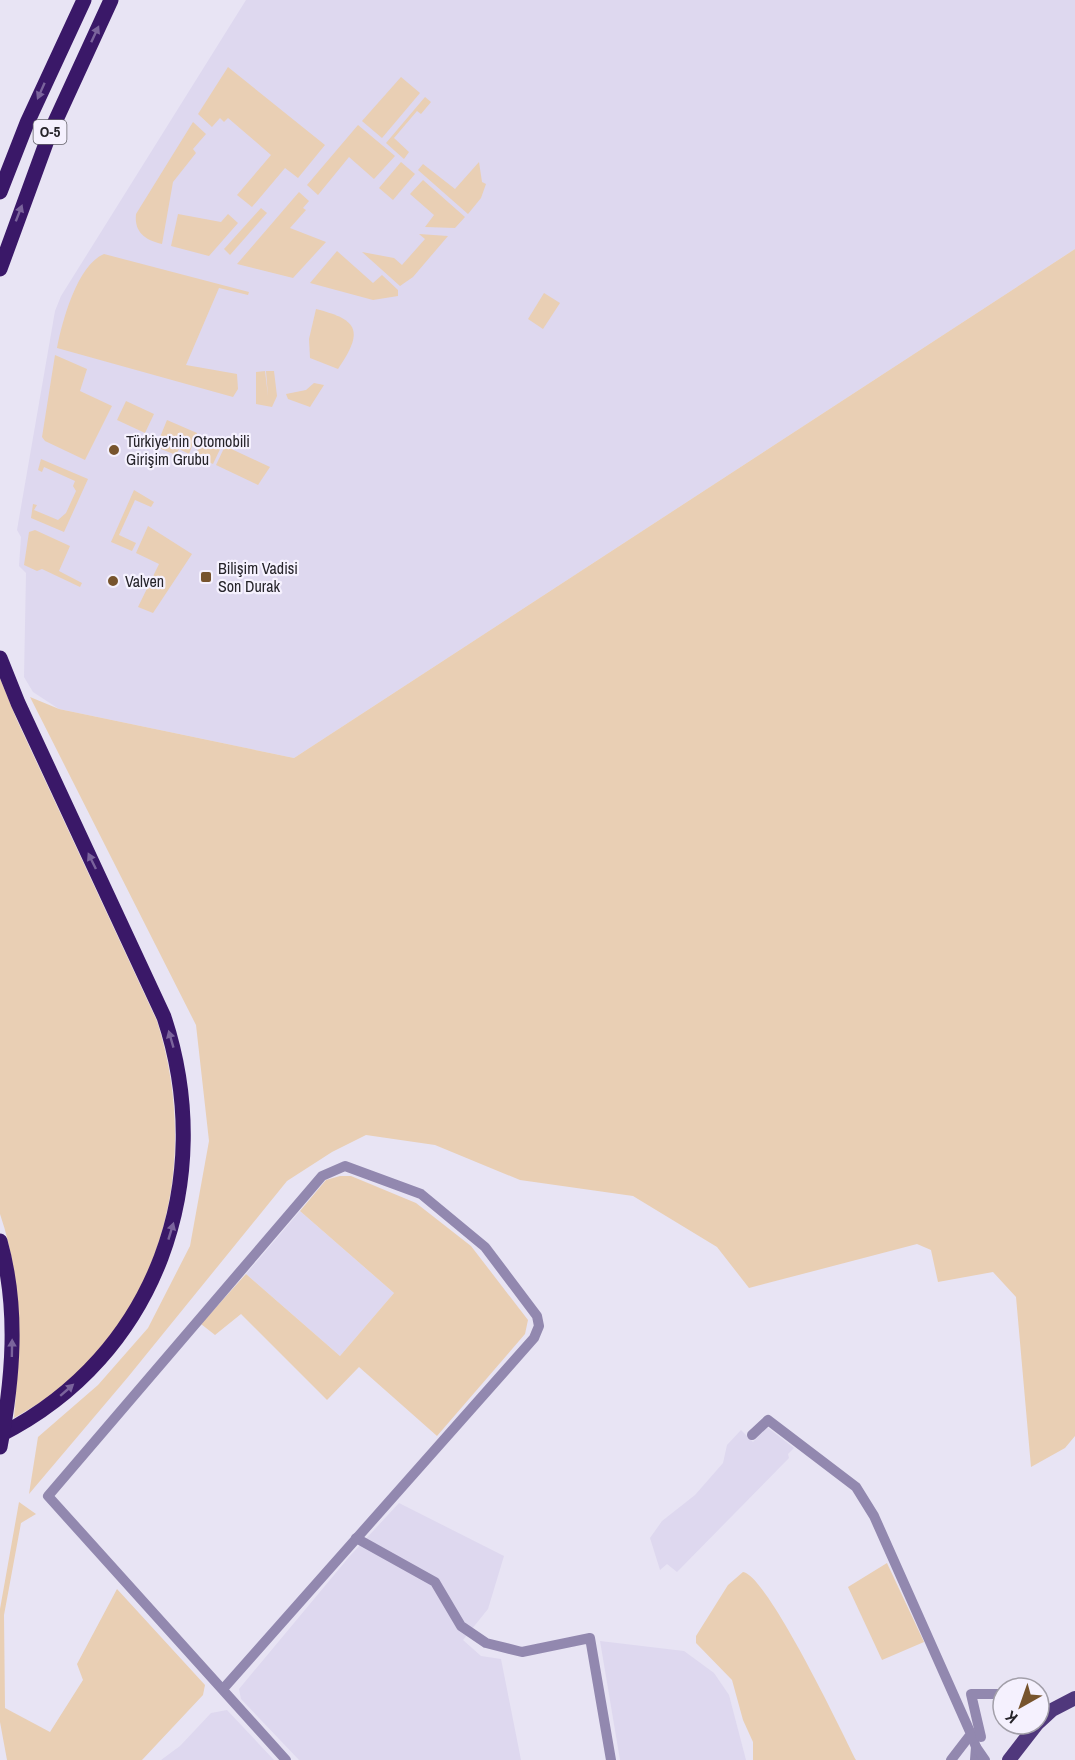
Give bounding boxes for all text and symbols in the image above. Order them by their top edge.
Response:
one-way arrow [91,26,100,43]
one-way arrow [37,83,46,100]
road number: O-5 [34,120,66,144]
one-way arrow [14,204,24,222]
place label: Türkiye'nin Otomobili Girişim Grubu [126,430,250,470]
marker: Türkiye'nin Otomobili Girişim Grubu [107,443,121,457]
place label: Bilişim Vadisi Son Durak [218,557,298,597]
place label: Valven [125,570,164,592]
marker: Bilişim Vadisi Son Durak [199,570,213,584]
marker: Valven [106,574,120,588]
one-way arrow [87,852,96,869]
one-way arrow [166,1030,175,1048]
one-way arrow [166,1222,176,1240]
one-way arrow [7,1338,16,1357]
one-way arrow [59,1384,74,1397]
north arrow [991,1676,1051,1736]
text: K [1000,1706,1022,1729]

